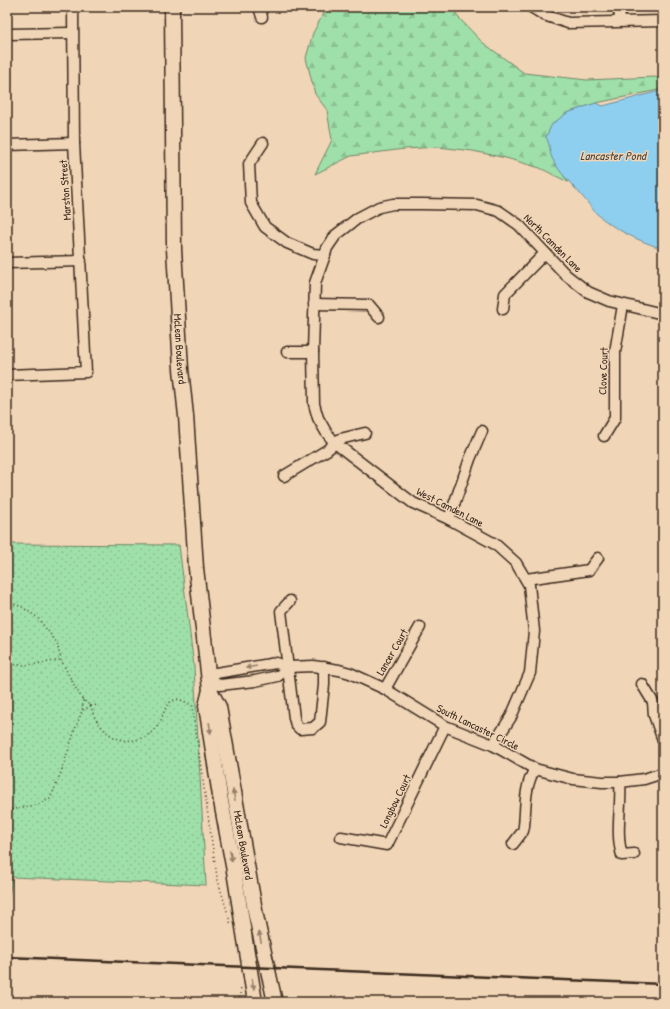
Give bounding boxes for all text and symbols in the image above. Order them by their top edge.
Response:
water label: Lancaster Pond [580,147,648,164]
street label: Marston Street [56,159,74,221]
street label: North Camden Lane [521,211,586,276]
street label: McLean Boulevard [171,313,190,385]
street label: Clove Court [595,347,611,395]
street label: West Camden Lane [414,484,486,530]
street label: Lancer Court [373,626,411,678]
one-way arrow [245,664,257,670]
street label: South Lancaster Circle [434,701,522,753]
one-way arrow [207,722,213,734]
street label: Longbow Court [376,772,414,830]
one-way arrow [231,789,237,801]
street label: McLean Boulevard [230,809,257,881]
one-way arrow [229,850,235,862]
one-way arrow [257,930,263,943]
one-way arrow [250,978,256,991]

